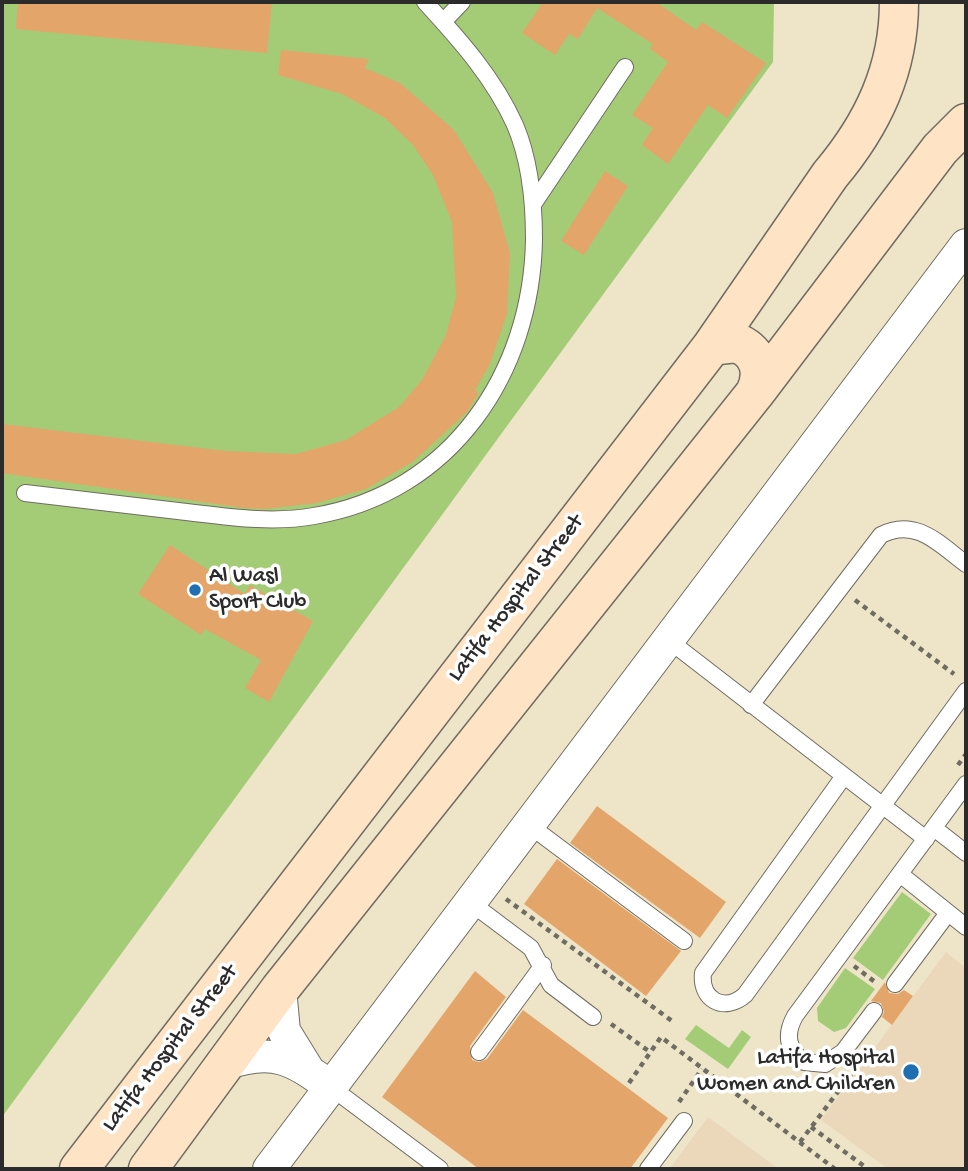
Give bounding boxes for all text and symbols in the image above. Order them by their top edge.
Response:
street label: Latifa Hospital Street [443,510,591,688]
place label: Al Wasl Sport Club [209,563,306,617]
marker: Al Wasl Sport Club [187,582,203,598]
street label: Latifa Hospital Street [97,960,245,1138]
place label: Latifa Hospital Women and Children [697,1045,895,1099]
marker: Latifa Hospital Women and Children [901,1062,921,1082]

